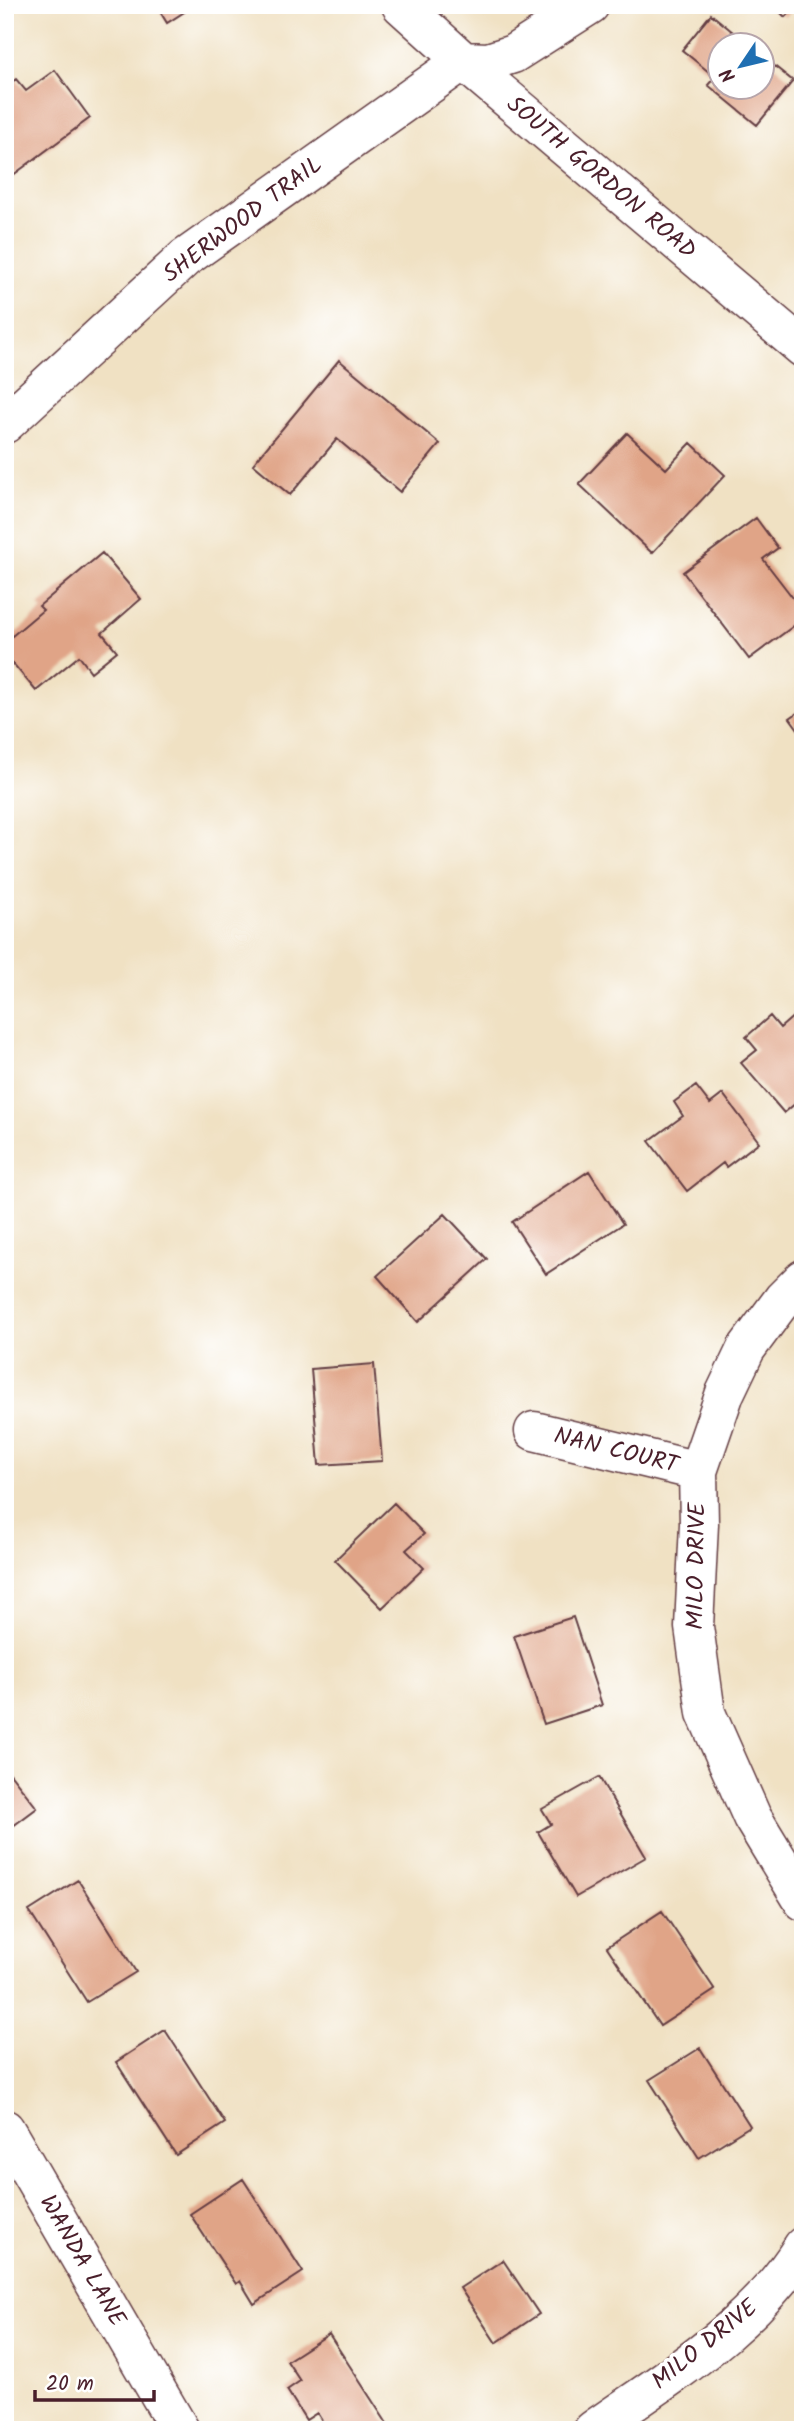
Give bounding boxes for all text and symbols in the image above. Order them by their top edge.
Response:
north arrow [706,32,776,102]
text: N [713,61,744,88]
street label: SOUTH GORDON ROAD [497,86,705,270]
street label: SHERWOOD TRAIL [155,147,331,293]
street label: NAN COURT [550,1417,684,1486]
street label: MILO DRIVE [676,1501,718,1630]
street label: WANDA LANE [28,2187,136,2335]
street label: MILO DRIVE [643,2289,768,2400]
scale bar [35,2358,154,2402]
text: 20 m [46,2368,94,2401]

